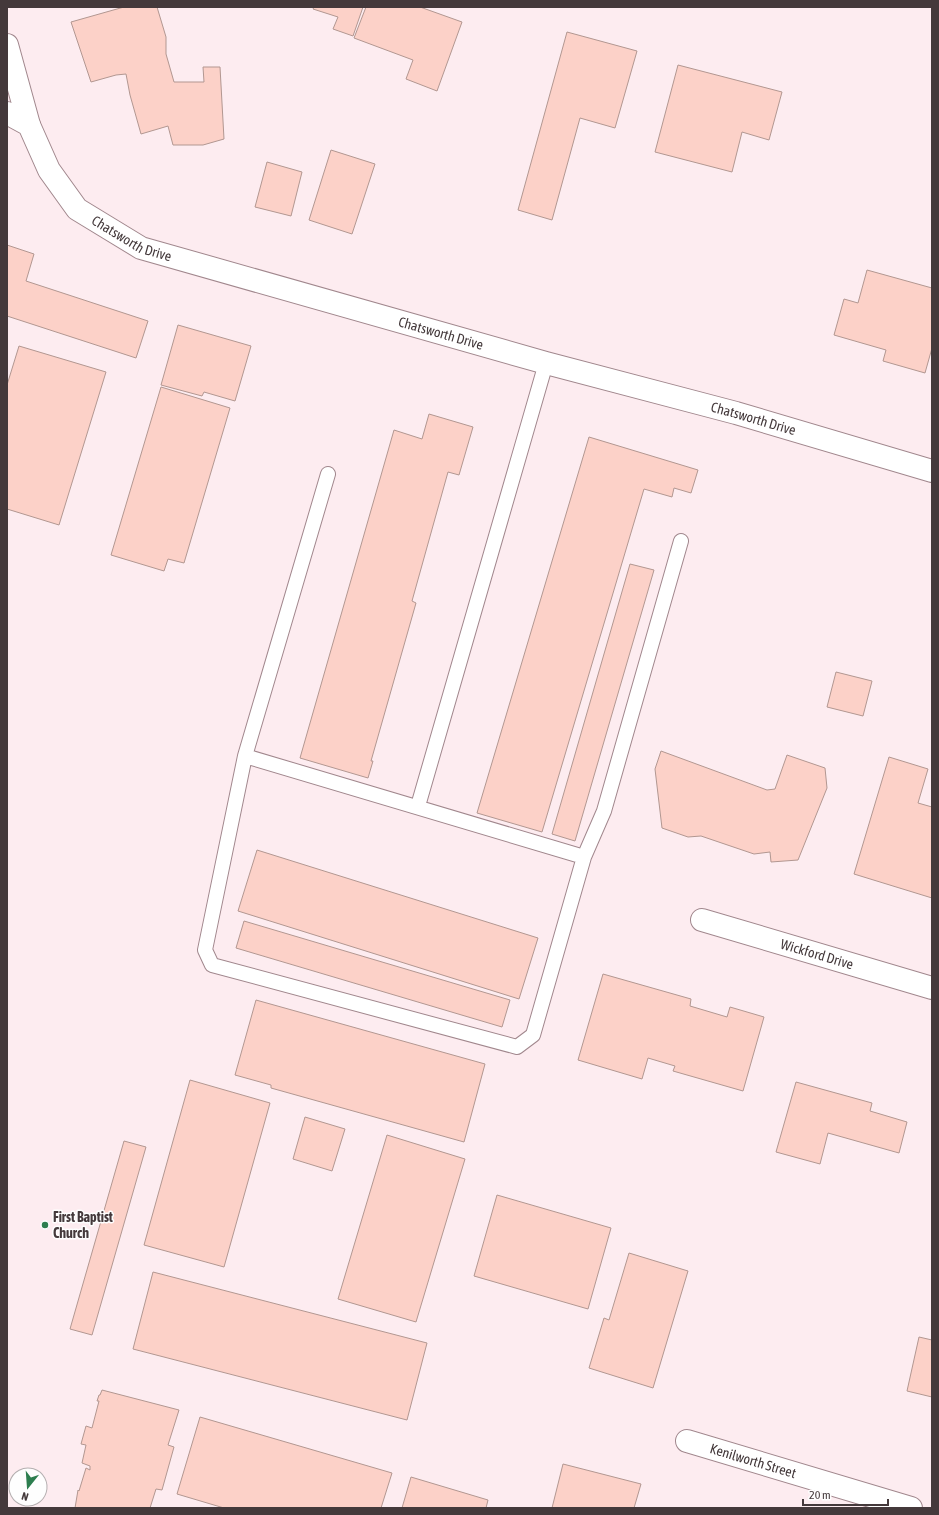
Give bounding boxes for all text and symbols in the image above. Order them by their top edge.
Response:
street label: Chatsworth Drive [89,212,173,264]
street label: Chatsworth Drive [397,314,485,353]
street label: Chatsworth Drive [709,399,798,438]
street label: Wickford Drive [779,936,855,972]
place label: First Baptist Church [53,1209,113,1241]
marker: First Baptist Church [40,1220,50,1230]
street label: Kenilworth Street [708,1440,798,1481]
north arrow [8,1467,48,1507]
scale bar [803,1481,888,1507]
text: 20 m [809,1488,831,1502]
text: N [20,1490,30,1503]

